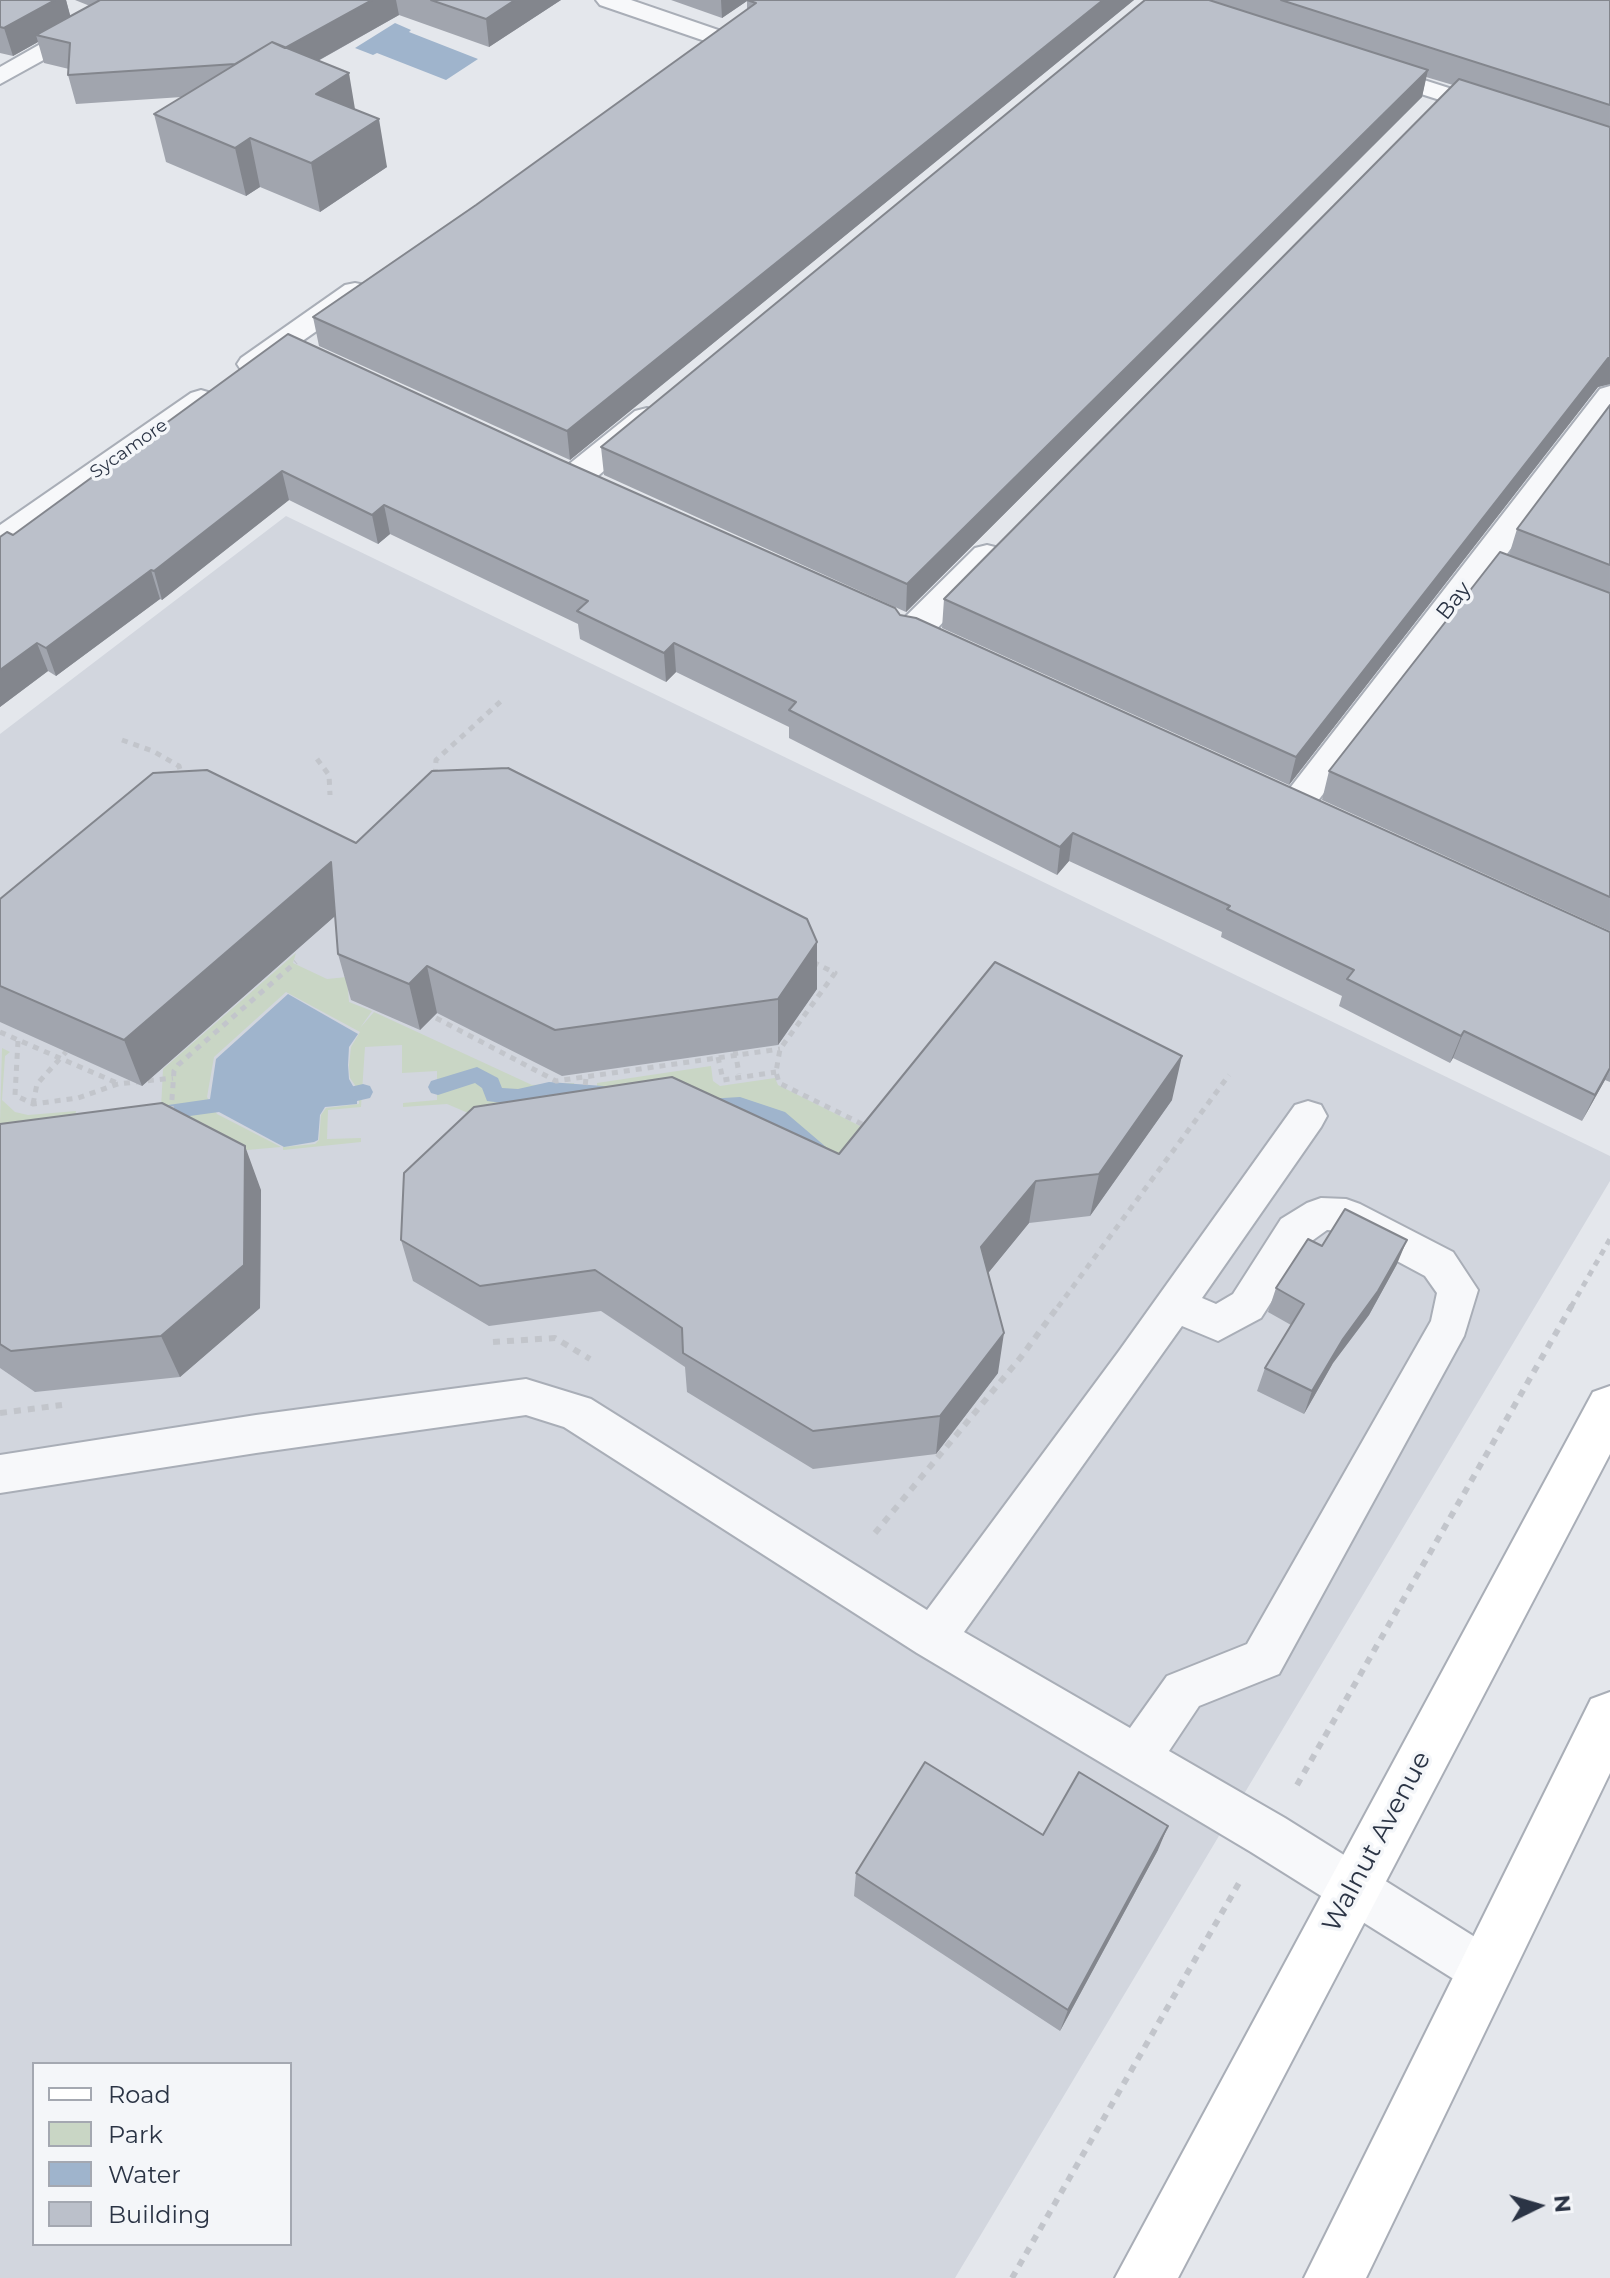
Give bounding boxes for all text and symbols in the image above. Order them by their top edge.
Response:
street label: Sycamore [86,414,172,484]
street label: Bay [1431,577,1477,625]
street label: Walnut Avenue [1316,1746,1438,1938]
legend [32,2062,292,2246]
text: Road [108,2080,171,2109]
text: Park [108,2120,163,2149]
text: Water [108,2160,181,2189]
north arrow [1498,2166,1578,2246]
text: N [1548,2194,1577,2214]
text: Building [108,2200,211,2229]

